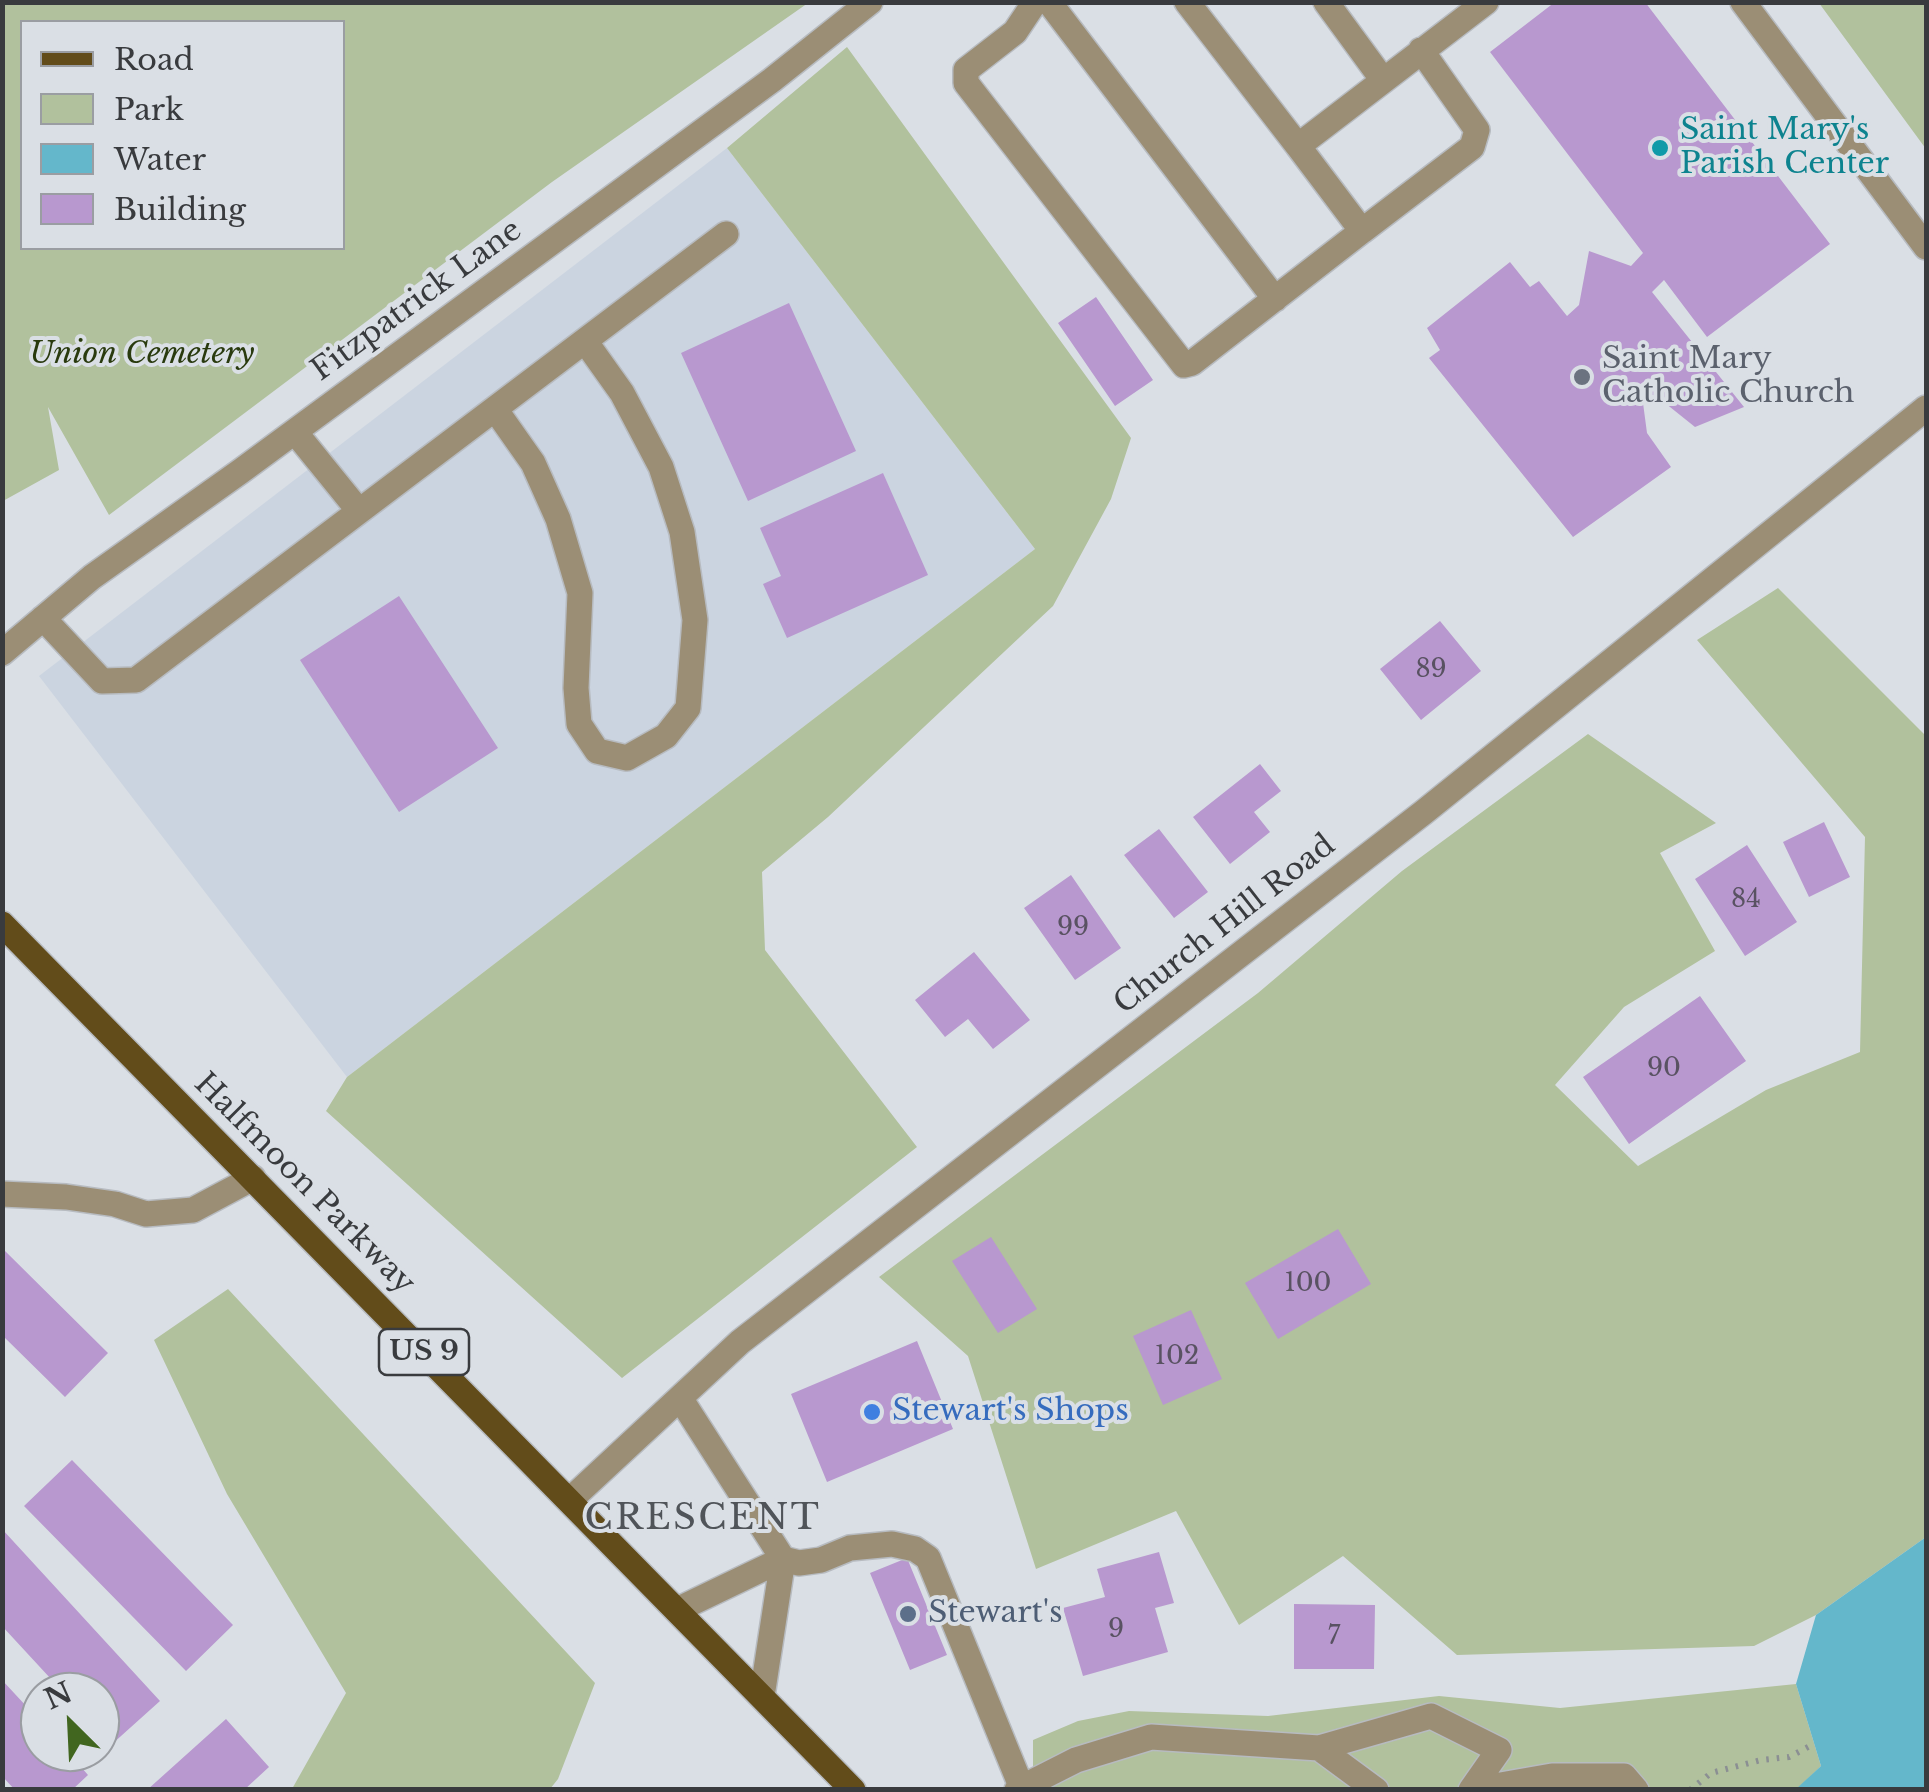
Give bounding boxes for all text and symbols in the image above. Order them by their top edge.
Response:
legend [20,20,345,250]
text: Road [114,41,194,78]
text: Park [114,91,184,128]
place label: Saint Mary's Parish Center [1680,113,1889,184]
marker: Saint Mary's Parish Center [1649,137,1671,159]
text: Water [114,141,206,178]
text: Building [114,191,246,228]
street label: Fitzpatrick Lane [305,213,529,389]
park label: Union Cemetery [30,337,254,373]
place label: Saint Mary Catholic Church [1602,342,1854,412]
marker: Saint Mary Catholic Church [1571,366,1593,388]
house number: 89 [1415,655,1447,685]
street label: Church Hill Road [1108,828,1342,1022]
house number: 84 [1731,885,1761,915]
house number: 99 [1057,913,1089,943]
house number: 90 [1647,1054,1681,1084]
street label: Halfmoon Parkway [186,1066,422,1302]
house number: 100 [1285,1269,1331,1299]
road number: US 9 [379,1329,469,1375]
house number: 102 [1155,1342,1199,1372]
place label: Stewart's Shops [892,1394,1129,1430]
marker: Stewart's Shops [861,1401,883,1423]
district label: CRESCENT [585,1498,821,1540]
place label: Stewart's [928,1596,1063,1632]
marker: Stewart's [897,1603,919,1625]
house number: 9 [1108,1615,1124,1645]
house number: 7 [1328,1622,1340,1652]
north arrow [20,1672,120,1772]
text: N [39,1675,78,1717]

